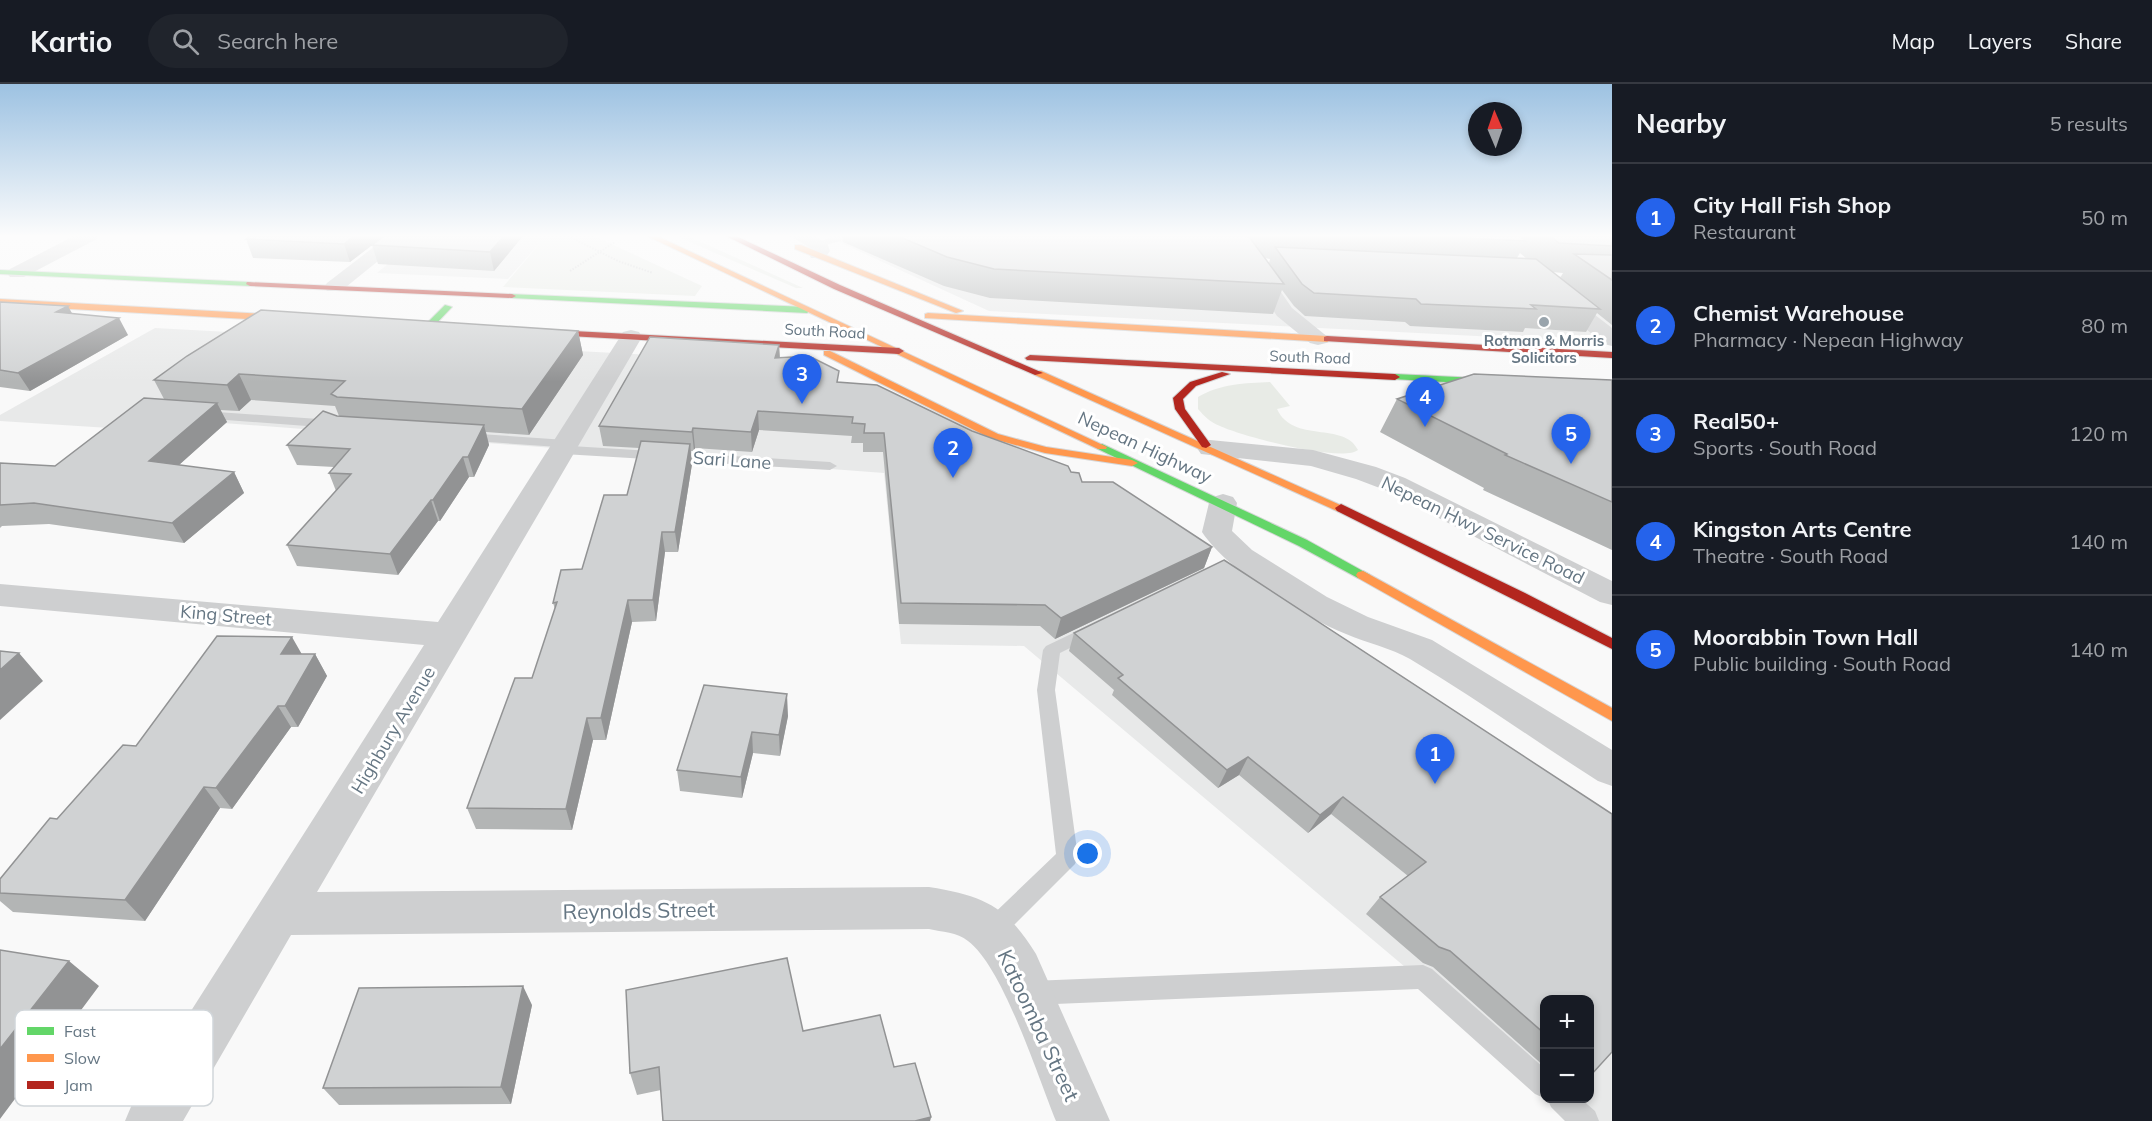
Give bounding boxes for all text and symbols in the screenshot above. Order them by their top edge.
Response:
search box [148,14,568,68]
text: Kartio [30,24,112,59]
icon: search [169,25,202,58]
text: Search here [217,27,338,55]
text: Map [1892,28,1935,54]
text: Layers [1968,28,2032,54]
text: Share [2065,28,2122,54]
north arrow [1468,102,1522,156]
text: Nearby [1636,107,1726,140]
text: 5 results [2050,111,2128,136]
text: City Hall Fish Shop [1693,191,1891,219]
text: 1 [1650,205,1662,230]
text: 50 m [2081,205,2128,230]
text: Restaurant [1693,219,1796,244]
text: Chemist Warehouse [1693,299,1904,327]
text: 2 [1650,313,1662,338]
text: 80 m [2081,313,2128,338]
marker: Rotman & Morris Solicitors [1537,315,1551,329]
street label: South Road [784,319,866,343]
text: Pharmacy · Nepean Highway [1693,327,1963,352]
place label: Rotman & Morris Solicitors [1484,331,1604,367]
street label: South Road [1269,346,1351,368]
pin: 3 [782,354,822,404]
pin: 4 [1406,378,1444,427]
street label: Nepean Highway [1074,406,1216,488]
text: Real50+ [1693,407,1779,435]
pin: 5 [1552,414,1590,464]
text: 3 [1650,421,1662,446]
text: 120 m [2069,421,2128,446]
pin: 2 [934,428,972,478]
text: Sports · South Road [1693,435,1877,460]
street label: Sari Lane [692,446,772,474]
street label: Nepean Hwy Service Road [1378,471,1588,589]
text: Kingston Arts Centre [1693,515,1911,543]
text: 4 [1650,529,1662,554]
text: 140 m [2069,529,2128,554]
text: Theatre · South Road [1693,543,1888,568]
street label: King Street [179,600,273,630]
text: Moorabbin Town Hall [1693,623,1918,651]
text: 5 [1650,637,1662,662]
text: 140 m [2069,637,2128,662]
text: Public building · South Road [1693,651,1951,676]
street label: Highbury Avenue [346,662,440,798]
pin: 1 [1416,734,1454,784]
your location [1073,839,1102,868]
street label: Reynolds Street [562,896,716,924]
street label: Katoomba Street [992,945,1086,1105]
map controls [1540,995,1594,1103]
button: + [1540,995,1594,1049]
legend [15,1010,213,1106]
text: Fast [64,1021,96,1041]
text: Slow [64,1048,101,1068]
button: − [1540,1049,1594,1103]
text: Jam [64,1075,93,1095]

